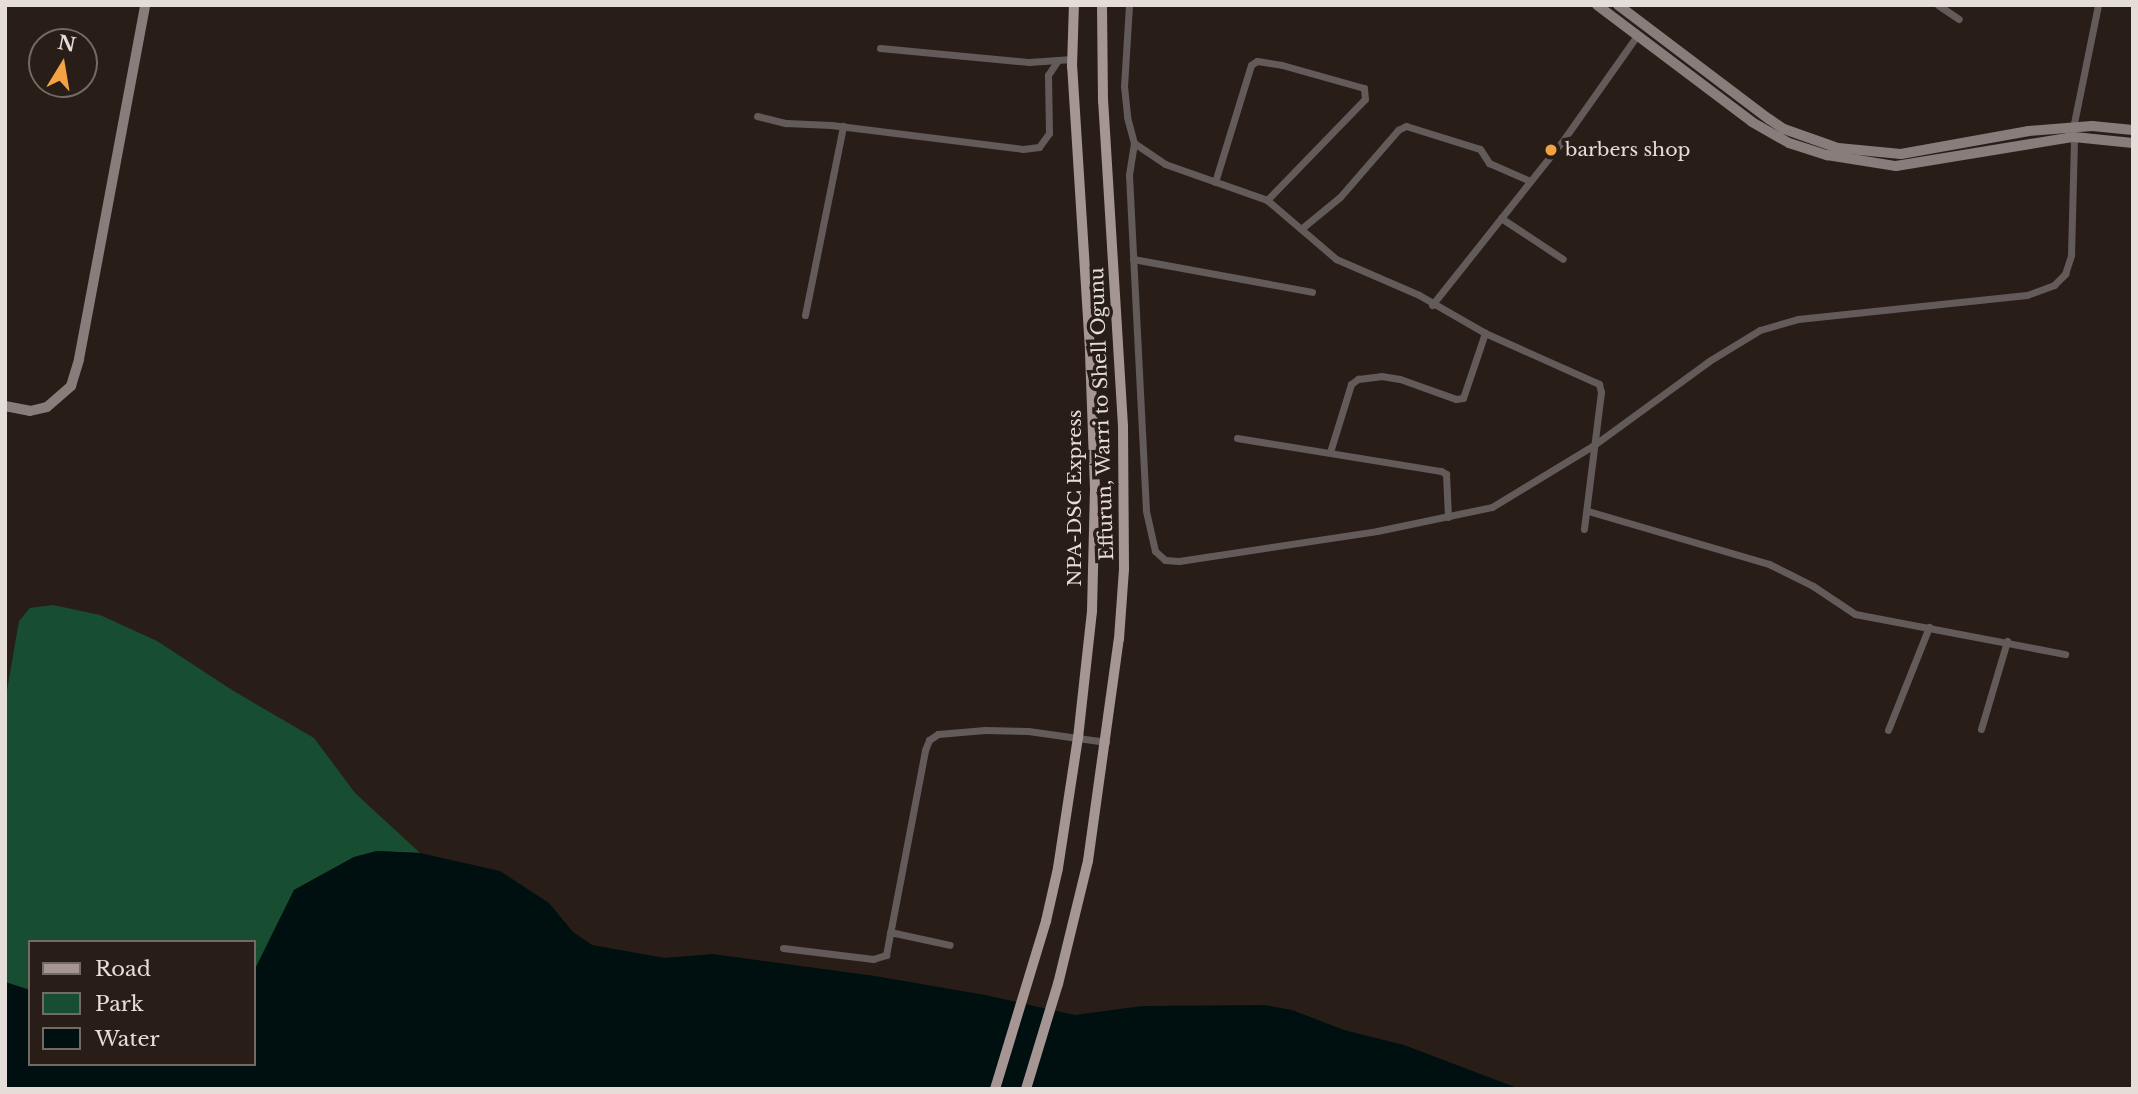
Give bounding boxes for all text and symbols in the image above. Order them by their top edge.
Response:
north arrow [28,28,98,98]
text: N [56,31,78,57]
place label: barbers shop [1565,139,1690,161]
marker: barbers shop [1543,142,1559,158]
street label: Effurun, Warri to Shell Ogunu [1085,267,1119,561]
street label: NPA-DSC Express [1064,409,1086,587]
legend [28,940,256,1066]
text: Road [95,956,151,982]
text: Park [95,991,144,1017]
text: Water [95,1026,159,1052]

